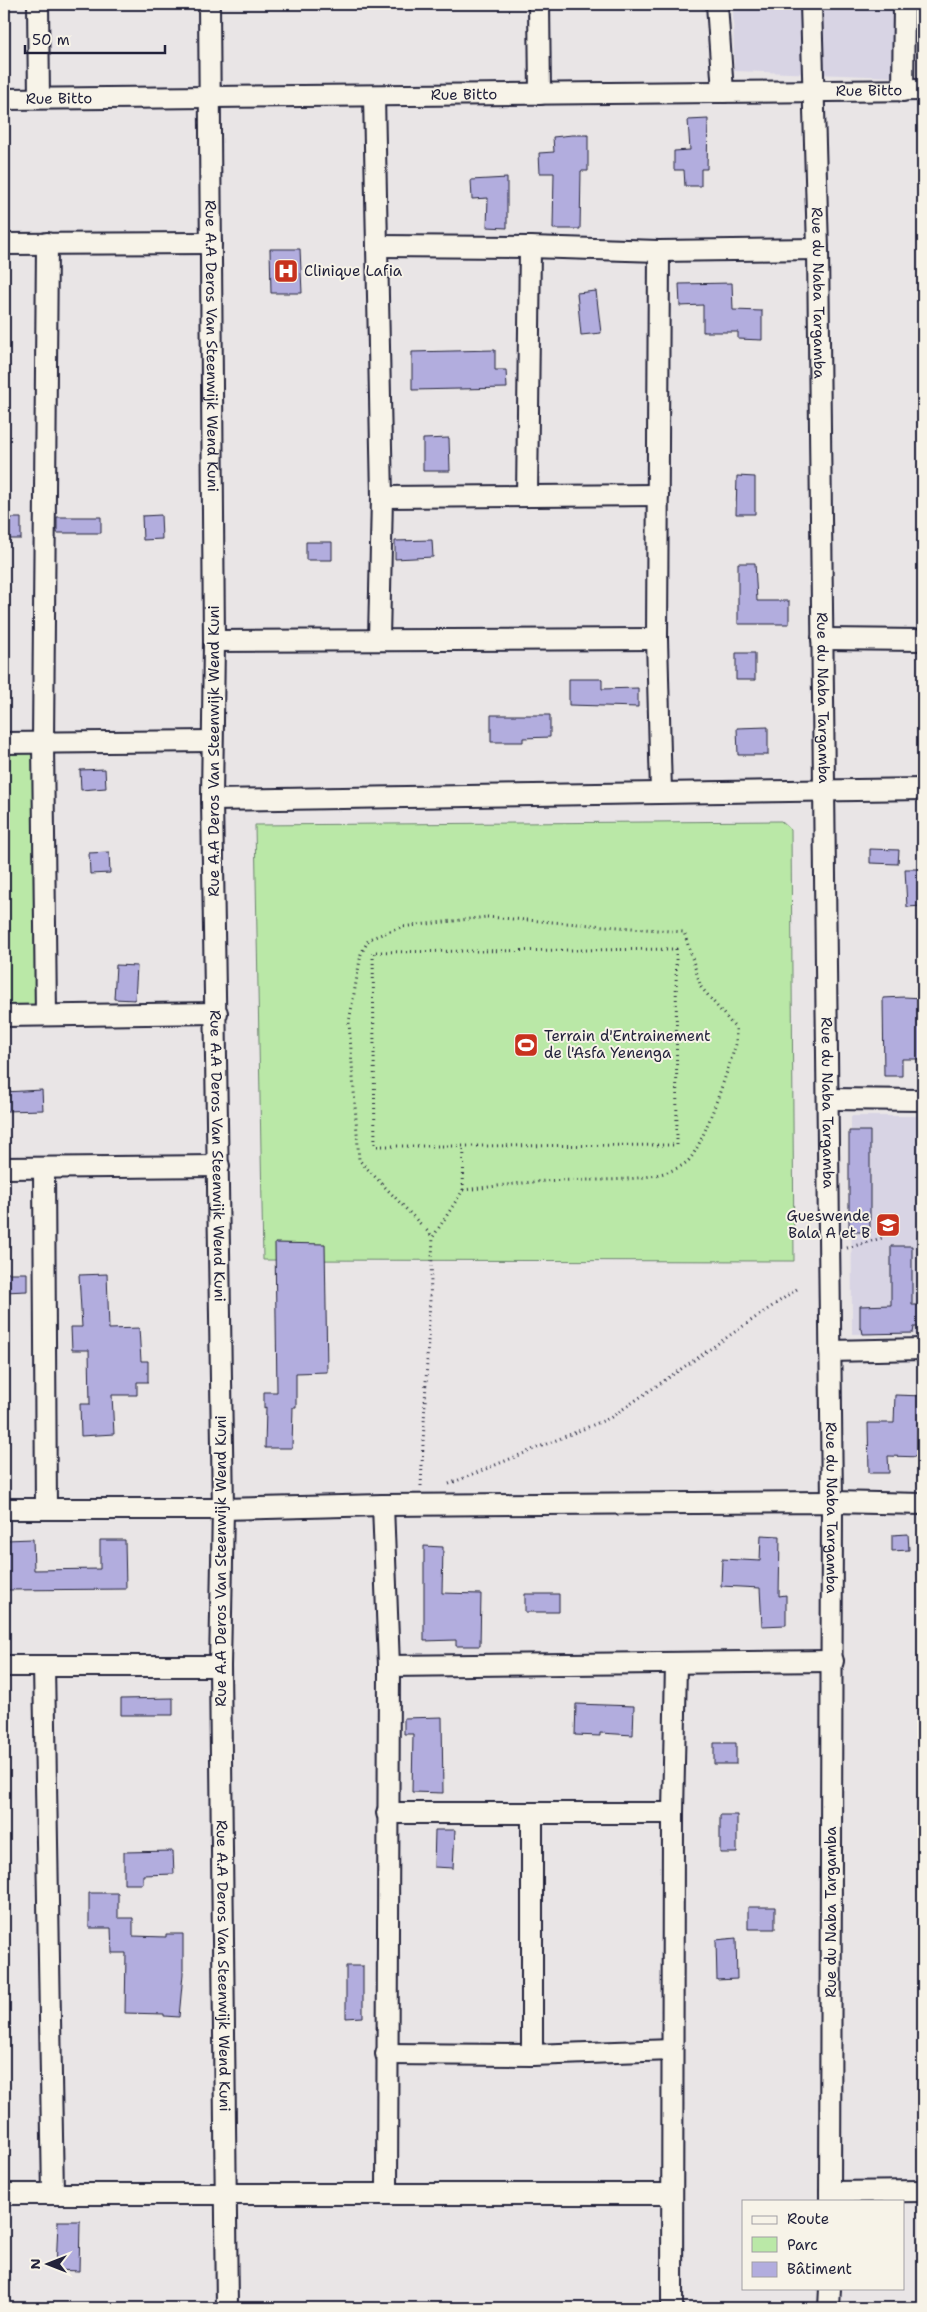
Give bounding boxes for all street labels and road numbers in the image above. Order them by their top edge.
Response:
street label: Rue Bitto [836,80,902,101]
street label: Rue Bitto [431,84,497,105]
street label: Rue Bitto [26,88,92,109]
street label: Rue A.A Deros Van Steenwijk Wend Kuni [201,200,223,492]
street label: Rue du Naba Targamba [807,207,829,379]
street label: Rue A.A Deros Van Steenwijk Wend Kuni [204,605,224,897]
street label: Rue du Naba Targamba [812,612,834,784]
street label: Rue A.A Deros Van Steenwijk Wend Kuni [205,1010,230,1302]
street label: Rue du Naba Targamba [817,1017,839,1189]
street label: Rue A.A Deros Van Steenwijk Wend Kuni [211,1415,231,1707]
street label: Rue du Naba Targamba [821,1422,842,1594]
street label: Rue A.A Deros Van Steenwijk Wend Kuni [212,1820,235,2112]
street label: Rue du Naba Targamba [821,1826,841,1998]

